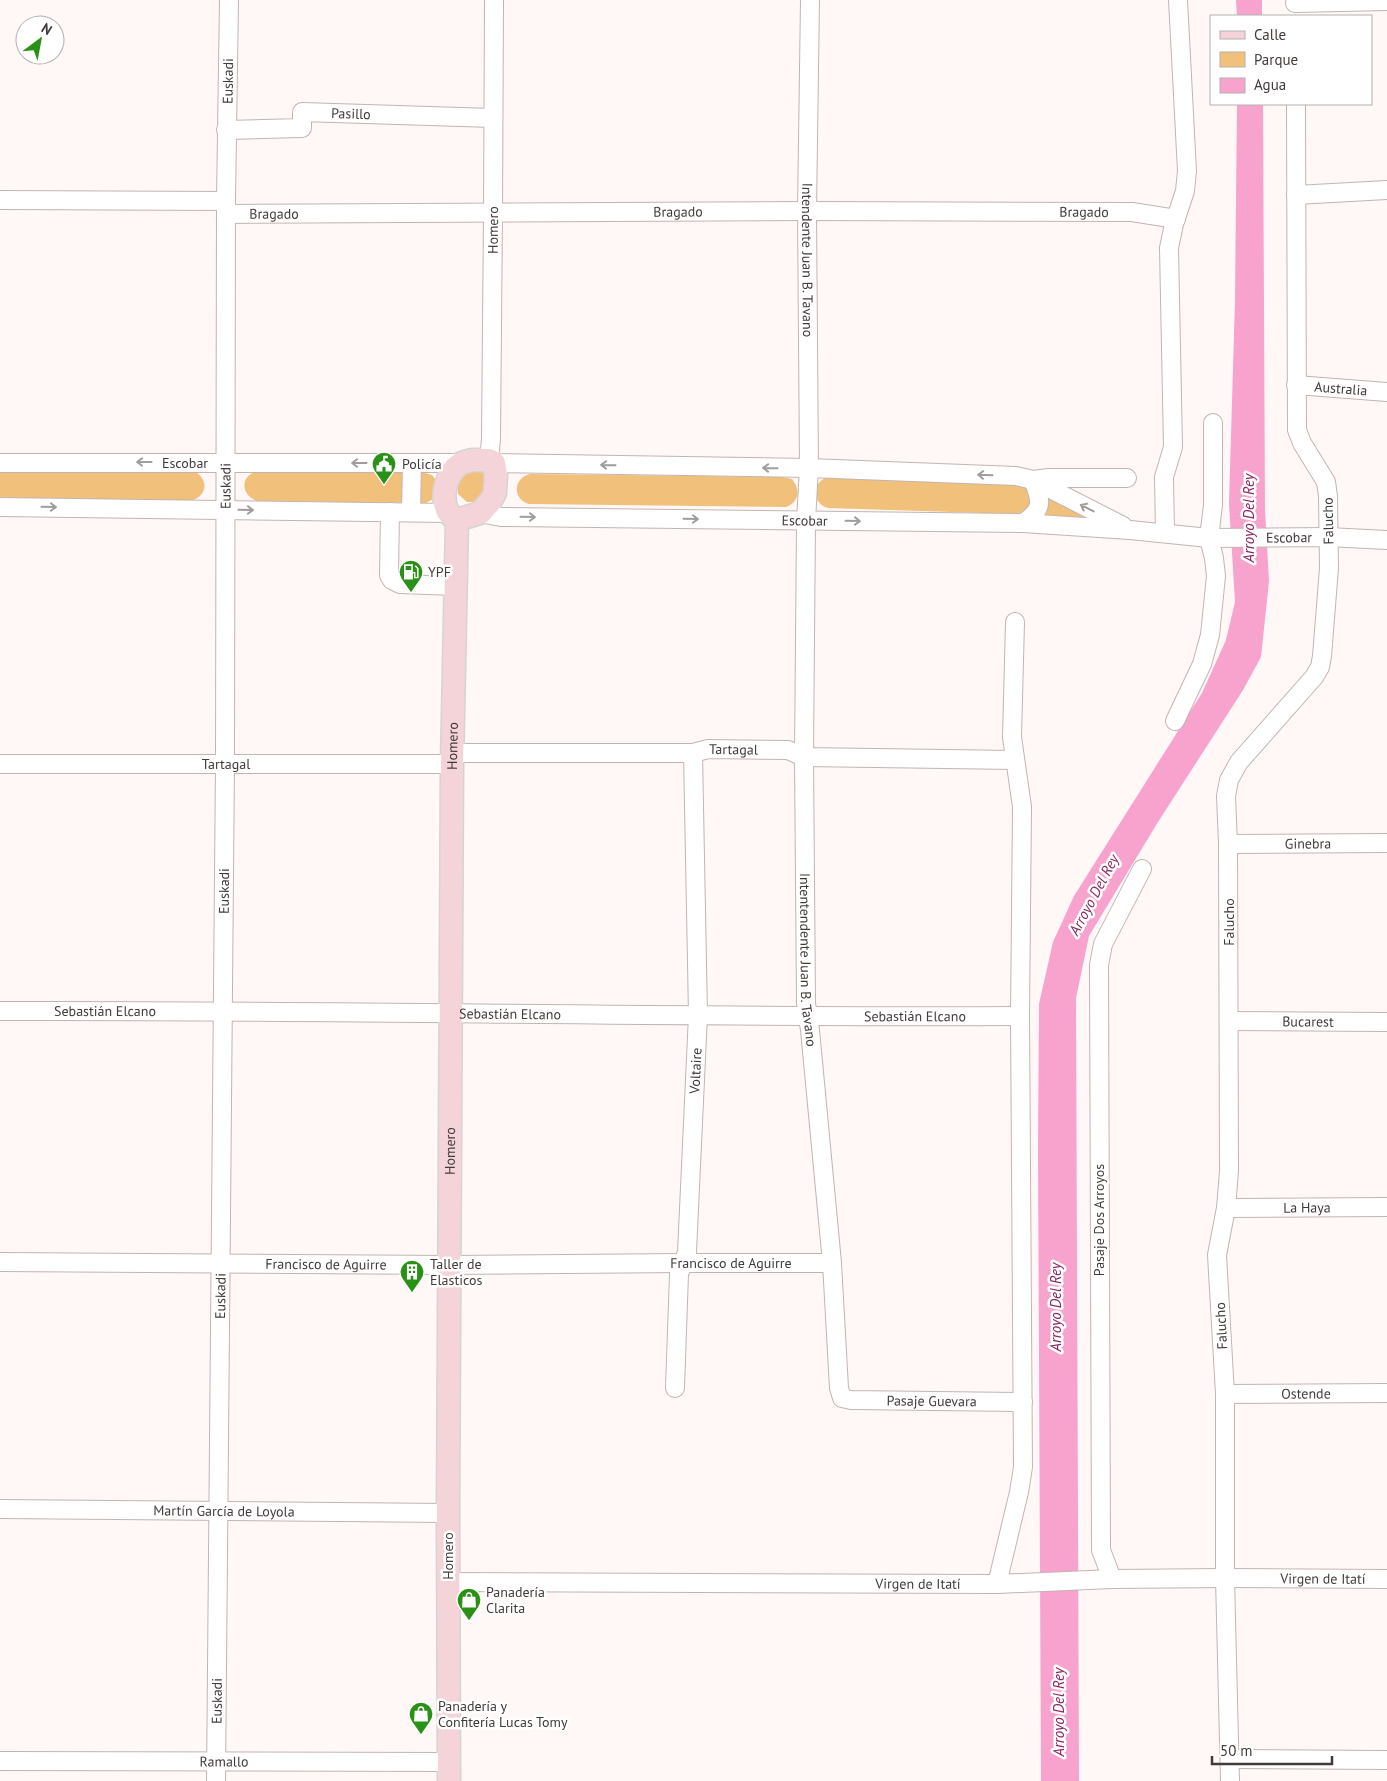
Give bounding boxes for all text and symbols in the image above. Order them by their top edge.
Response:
north arrow [15,15,65,65]
legend [1210,15,1372,105]
text: N [38,19,56,39]
text: Calle [1254,25,1286,44]
text: Parque [1254,50,1298,69]
street label: Euskadi [218,58,237,104]
text: Agua [1254,75,1286,94]
street label: Pasillo [331,104,371,123]
street label: Intendente Juan B. Tavano [798,183,817,337]
street label: Bragado [653,203,703,221]
street label: Bragado [1059,203,1109,221]
street label: Bragado [249,205,299,223]
street label: Homero [484,206,502,254]
street label: Australia [1314,377,1368,399]
public building icon: Policía [371,451,397,485]
street label: Escobar [162,454,208,472]
place label: Policía [402,455,442,473]
one-way arrow [136,457,152,467]
one-way arrow [351,458,368,468]
one-way arrow [600,460,616,470]
street label: Euskadi [216,463,235,509]
one-way arrow [762,463,778,472]
one-way arrow [977,471,993,480]
water label: Arroyo Del Rey [1239,472,1258,563]
street label: Falucho [1319,497,1337,545]
one-way arrow [40,502,56,512]
one-way arrow [1079,503,1094,513]
one-way arrow [238,505,254,514]
street label: Escobar [781,511,828,530]
one-way arrow [520,512,536,522]
one-way arrow [682,514,699,524]
one-way arrow [845,516,861,526]
street label: Escobar [1266,528,1312,547]
fuel station icon: YPF [398,559,424,593]
place label: YPF [428,563,451,581]
street label: Homero [443,722,462,770]
street label: Tartagal [709,740,758,759]
street label: Tartagal [202,755,250,773]
street label: Ginebra [1285,834,1331,853]
water label: Arroyo Del Rey [1064,850,1123,939]
street label: Euskadi [215,868,233,914]
street label: Intentendente Juan B. Tavano [796,873,821,1047]
street label: Falucho [1220,898,1238,946]
street label: Sebastián Elcano [54,1002,156,1020]
street label: Sebastián Elcano [459,1004,561,1023]
street label: Sebastián Elcano [864,1007,966,1025]
street label: Bucarest [1282,1012,1334,1031]
street label: Voltaire [685,1047,705,1095]
street label: Homero [441,1127,459,1175]
street label: Pasaje Dos Arroyos [1090,1164,1108,1276]
street label: La Haya [1283,1198,1331,1217]
street label: Francisco de Aguirre [670,1254,792,1272]
street label: Francisco de Aguirre [265,1255,387,1274]
place label: Taller de Elasticos [430,1255,482,1289]
building icon: Taller de Elasticos [399,1259,425,1293]
water label: Arroyo Del Rey [1046,1261,1065,1352]
street label: Euskadi [211,1273,229,1319]
street label: Falucho [1211,1302,1231,1350]
street label: Ostende [1281,1384,1331,1403]
street label: Pasaje Guevara [887,1391,977,1410]
street label: Martín García de Loyola [153,1501,295,1521]
street label: Homero [439,1532,457,1580]
street label: Virgen de Itatí [1279,1569,1366,1588]
street label: Virgen de Itatí [874,1575,961,1593]
place label: Panadería Clarita [486,1583,545,1617]
shop icon: Panadería Clarita [456,1587,482,1621]
water label: Arroyo Del Rey [1049,1666,1068,1757]
street label: Euskadi [208,1678,226,1724]
place label: Panadería y Confitería Lucas Tomy [438,1697,568,1731]
shop icon: Panadería y Confitería Lucas Tomy [408,1701,434,1735]
scale bar [1212,1734,1332,1766]
text: 50 m [1220,1741,1253,1760]
street label: Ramallo [199,1752,249,1771]

